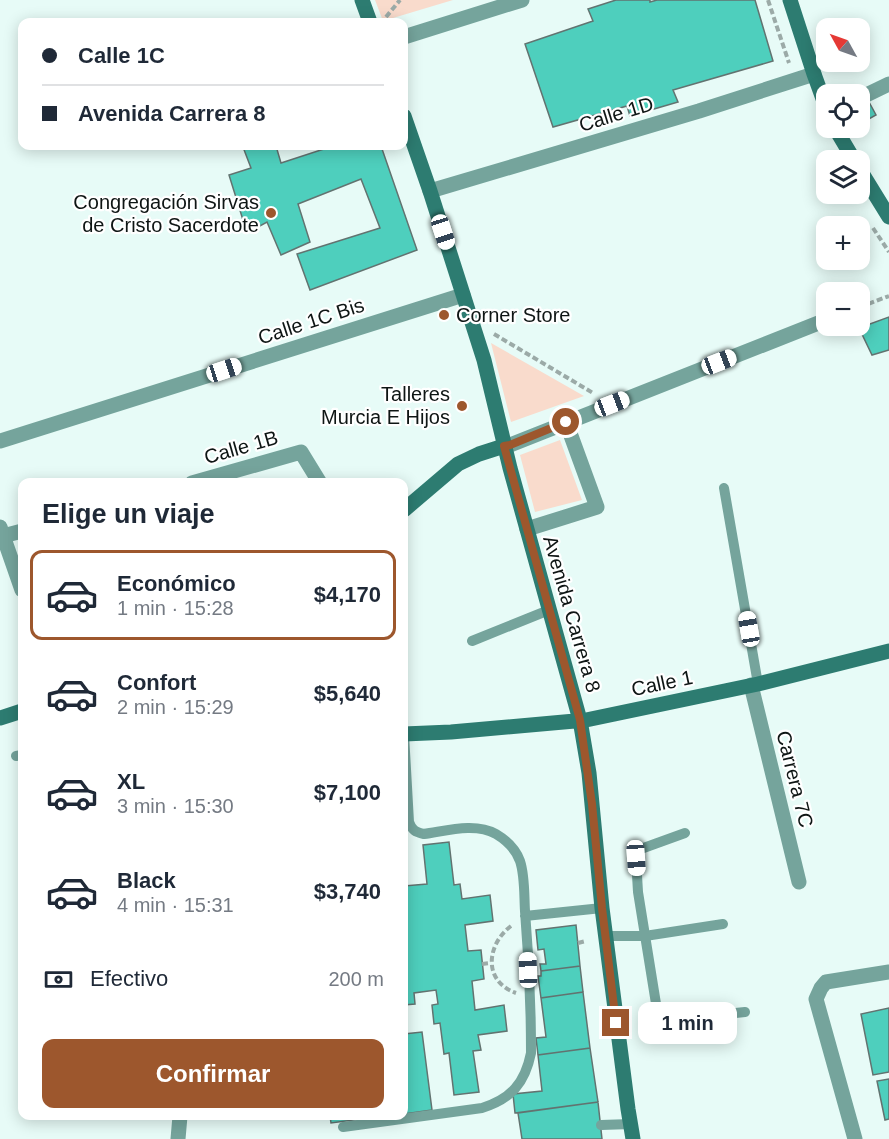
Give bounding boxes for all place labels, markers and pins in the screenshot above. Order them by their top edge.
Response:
place label: Congregación Sirvas de Cristo Sacerdote [73,191,259,236]
marker: Congregación Sirvas de Cristo Sacerdote [264,206,278,220]
place label: Corner Store [456,304,571,326]
marker: Corner Store [437,308,451,322]
place label: Talleres Murcia E Hijos [321,383,450,428]
marker: Talleres Murcia E Hijos [455,399,469,413]

